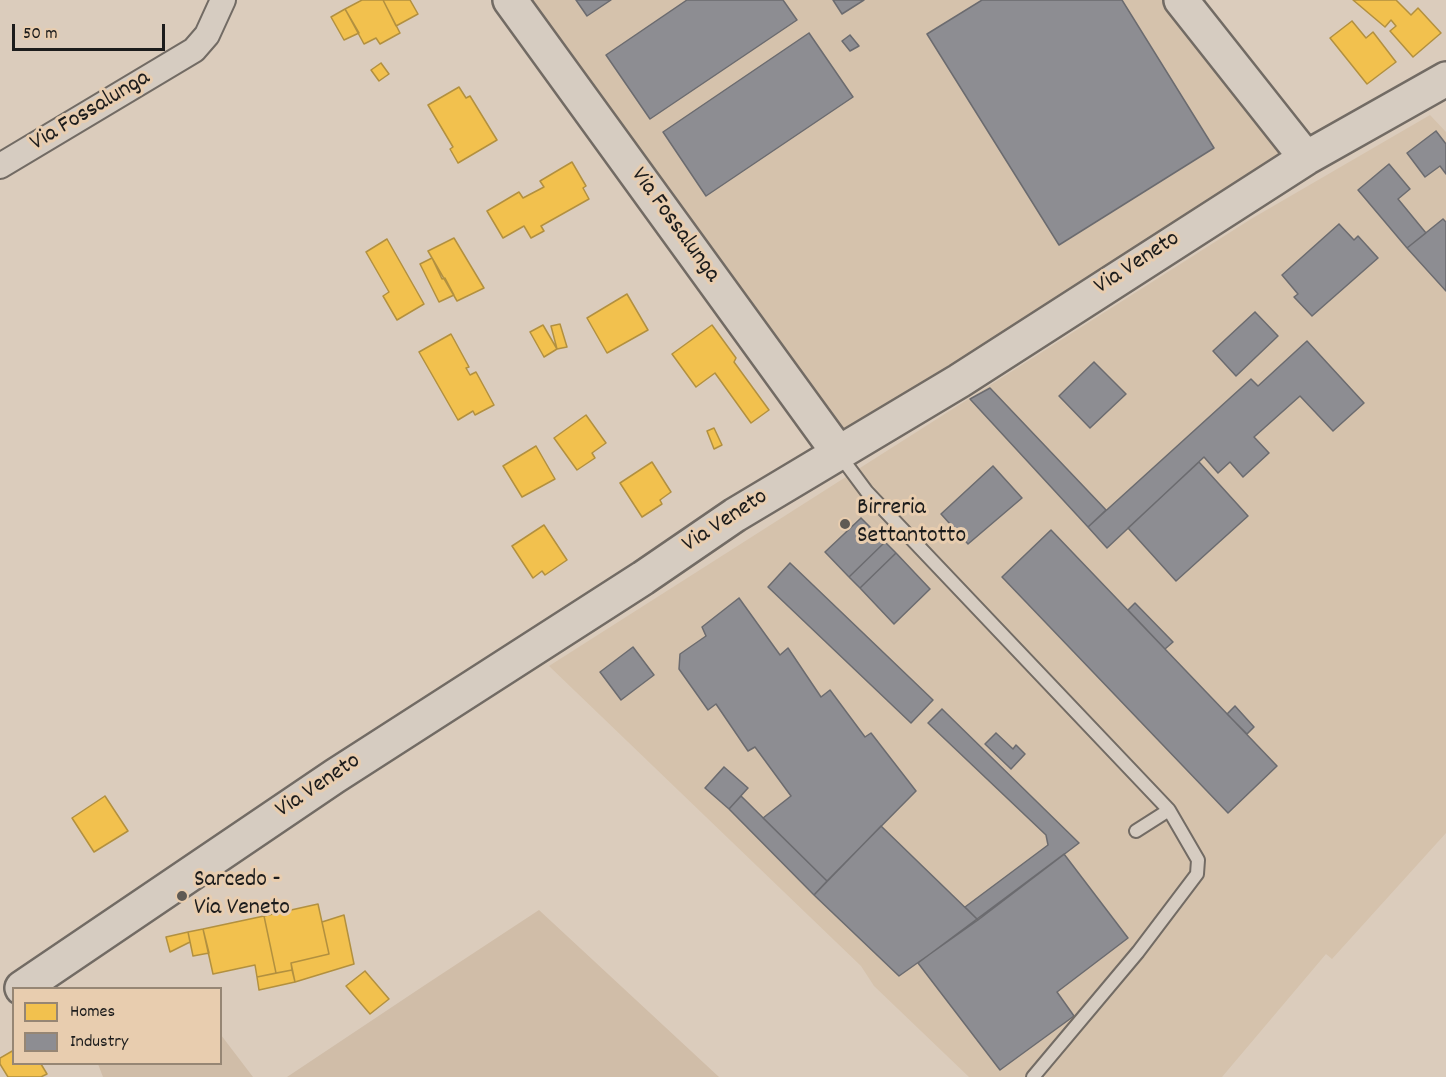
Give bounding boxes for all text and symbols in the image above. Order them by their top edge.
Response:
scale bar [15,12,168,50]
text: 50 m [23,22,58,47]
street label: Via Fossalunga [26,65,156,159]
street label: Via Fossalunga [623,163,725,289]
street label: Via Veneto [1090,226,1186,302]
street label: Via Veneto [678,484,774,560]
place label: Birreria Settantotto [857,496,966,552]
marker: Birreria Settantotto [838,517,852,531]
street label: Via Veneto [271,748,367,826]
place label: Sarcedo - Via Veneto [194,868,290,924]
marker: Sarcedo - Via Veneto [175,889,189,903]
legend [12,987,222,1065]
text: Homes [70,1000,115,1025]
text: Industry [70,1030,128,1055]

